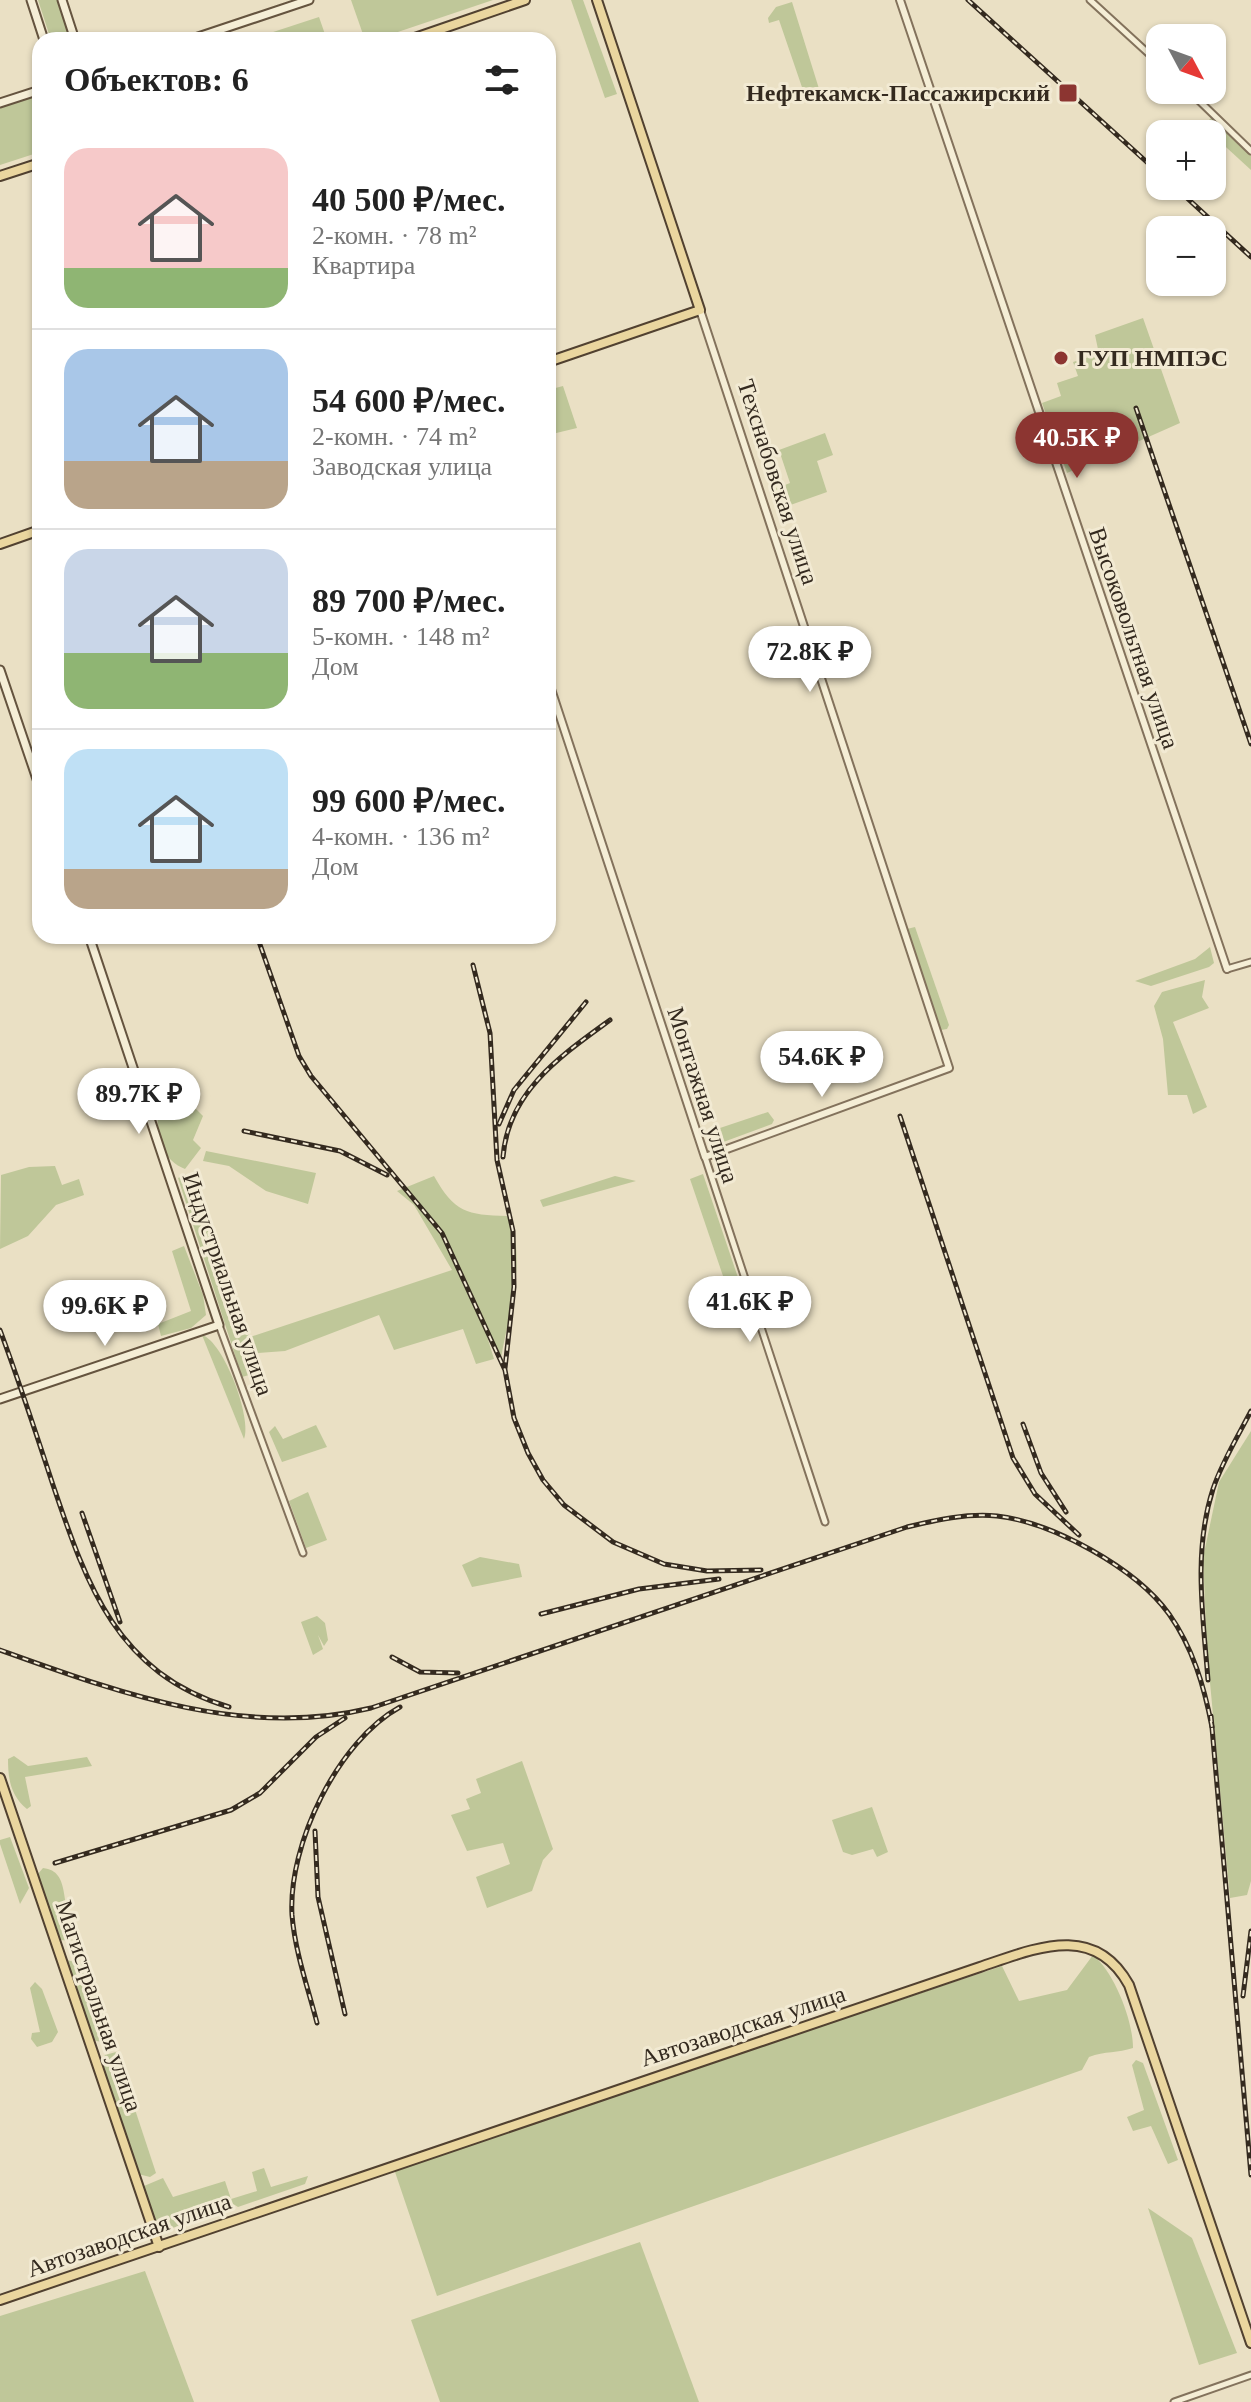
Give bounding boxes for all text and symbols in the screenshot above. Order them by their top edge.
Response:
north arrow [1146,24,1226,104]
map controls [1146,24,1226,296]
icon: filters [480,58,524,102]
text: Объектов: 6 [64,61,249,98]
place label: Нефтекамск-Пассажирский [746,80,1050,106]
marker: Нефтекамск-Пассажирский [1057,82,1079,104]
button: + [1146,120,1226,200]
icon: home [128,180,224,276]
text: 40 500 ₽/мес. [312,181,506,218]
button: − [1146,216,1226,296]
text: 2-комн. · 78 m² [312,221,477,250]
text: Квартира [312,251,415,280]
place label: ГУП НМПЭС [1077,345,1228,371]
marker: ГУП НМПЭС [1052,349,1070,367]
street label: Техснабовская улица [733,376,824,588]
icon: home [128,381,224,477]
text: 54 600 ₽/мес. [312,382,506,419]
pin: 40.5K ₽ [1003,412,1151,480]
text: 2-комн. · 74 m² [312,422,477,451]
text: 40.5K ₽ [1033,423,1121,452]
text: Заводская улица [312,452,492,481]
street label: Высоковольтная улица [1084,524,1184,752]
icon: home [128,581,224,677]
text: 89 700 ₽/мес. [312,582,506,619]
text: 5-комн. · 148 m² [312,622,490,651]
pin: 72.8K ₽ [736,626,884,694]
text: 72.8K ₽ [766,637,854,666]
text: Дом [312,652,359,681]
icon: home [128,781,224,877]
text: 99 600 ₽/мес. [312,782,506,819]
text: 4-комн. · 136 m² [312,822,490,851]
text: Дом [312,852,359,881]
street label: Монтажная улица [662,1004,744,1187]
pin: 54.6K ₽ [748,1031,896,1099]
text: 54.6K ₽ [778,1042,866,1071]
pin: 89.7K ₽ [65,1068,213,1136]
text: 89.7K ₽ [95,1079,183,1108]
street label: Индустриальная улица [178,1169,279,1399]
pin: 41.6K ₽ [676,1276,824,1344]
pin: 99.6K ₽ [31,1280,179,1348]
text: 41.6K ₽ [706,1287,794,1316]
text: 99.6K ₽ [61,1291,149,1320]
street label: Магистральная улица [51,1897,147,2115]
street label: Автозаводская улица [637,1980,849,2071]
street label: Автозаводская улица [24,2188,235,2282]

